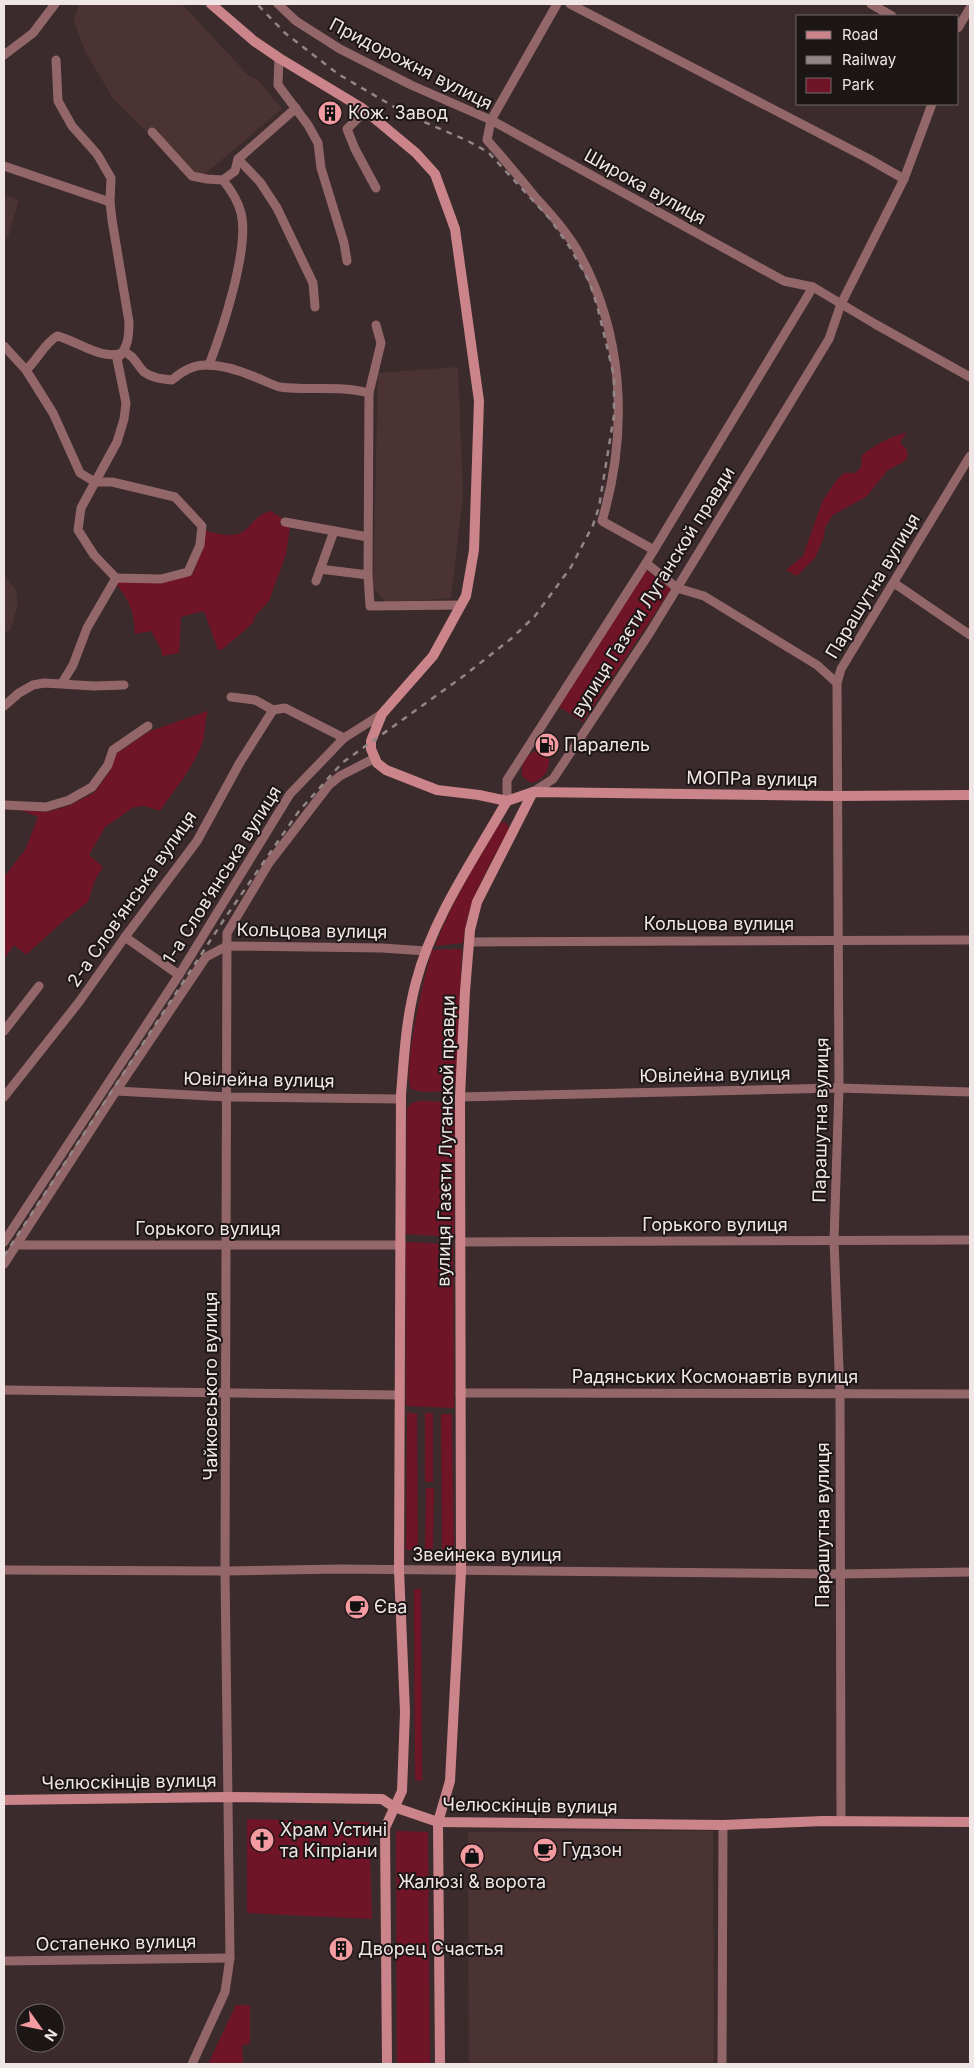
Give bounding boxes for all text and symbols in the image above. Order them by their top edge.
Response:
street label: Придорожня вулиця [326,13,496,114]
legend [796,15,959,105]
text: Road [842,25,878,44]
text: Railway [842,50,897,69]
text: Park [842,75,875,94]
building icon: Кож. Завод [317,100,343,126]
place label: Кож. Завод [348,102,448,123]
street label: Широка вулиця [581,144,710,229]
street label: вулиця Газєти Луганской правди [566,463,739,721]
street label: Парашутна вулиця [821,509,924,662]
fuel station icon: Паралель [534,732,560,758]
place label: Паралель [564,734,650,755]
street label: МОПРа вулиця [686,767,818,790]
street label: 1-а Слов’янська вулиця [158,782,285,968]
street label: 2-а Слов’янська вулиця [63,807,200,991]
street label: Кольцова вулиця [644,913,794,934]
street label: Кольцова вулиця [237,919,388,942]
street label: вулиця Газєти Луганской правди [432,995,459,1287]
street label: Парашутна вулиця [809,1037,832,1203]
street label: Ювілейна вулиця [639,1063,791,1086]
street label: Ювілейна вулиця [183,1068,335,1091]
street label: Горького вулиця [642,1214,788,1235]
street label: Горького вулиця [135,1218,281,1239]
street label: Чайковського вулиця [200,1292,221,1480]
street label: Радянських Космонавтів вулиця [572,1366,858,1387]
street label: Парашутна вулиця [812,1442,833,1608]
street label: Звейнека вулиця [412,1544,562,1565]
cafe icon: Єва [344,1594,370,1620]
place label: Єва [374,1596,407,1617]
street label: Челюскінців вулиця [41,1769,217,1794]
street label: Челюскінців вулиця [442,1793,618,1818]
place label: Храм Устині та Кіпріани [280,1819,387,1861]
church icon: Храм Устині та Кіпріани [249,1827,275,1853]
cafe icon: Гудзон [532,1837,558,1863]
place label: Гудзон [562,1839,622,1860]
shop icon: Жалюзі & ворота [459,1843,485,1869]
place label: Жалюзі & ворота [398,1871,546,1892]
street label: Остапенко вулиця [35,1931,196,1954]
building icon: Дворец Счастья [328,1936,354,1962]
place label: Дворец Счастья [358,1938,504,1959]
north arrow [15,2003,65,2053]
text: N [41,2026,61,2044]

